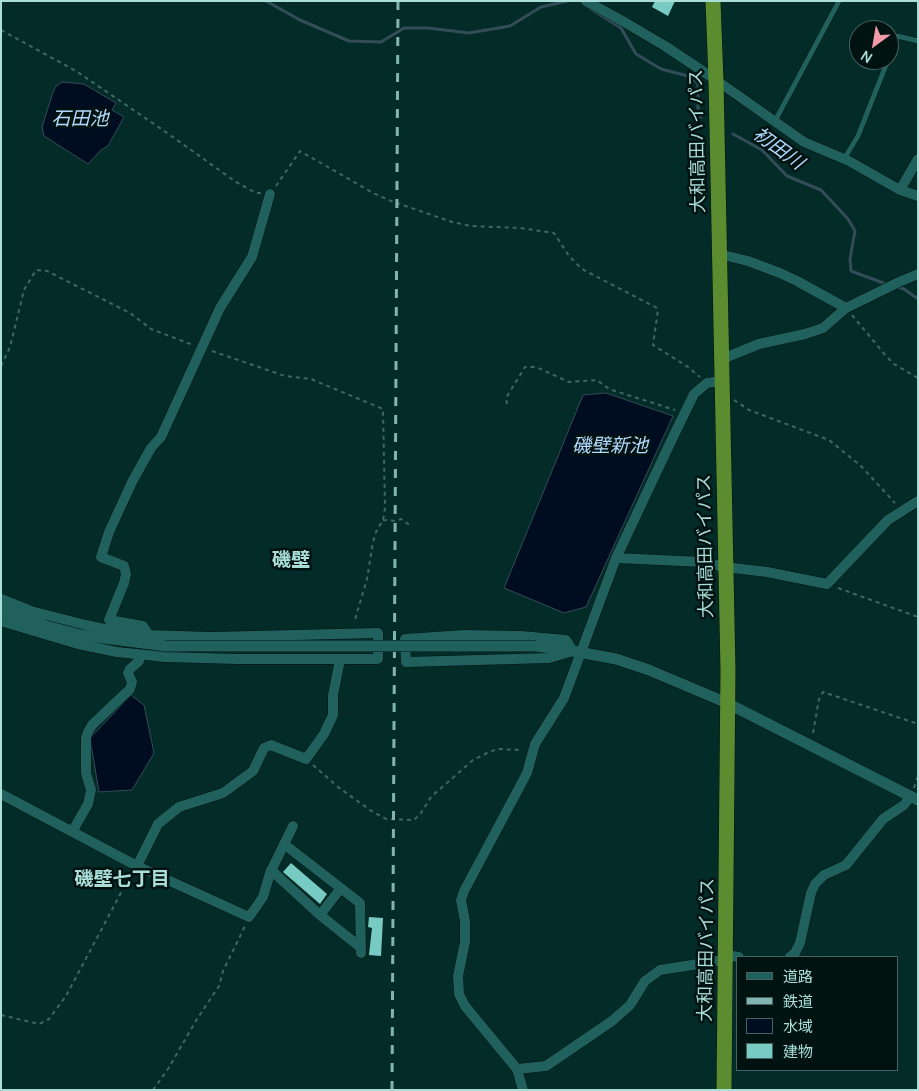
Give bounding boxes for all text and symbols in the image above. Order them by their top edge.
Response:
north arrow [849,20,899,70]
text: N [857,47,876,68]
street label: 大和高田バイパス [686,69,710,213]
water label: 石田池 [52,109,108,131]
water label: 初田川 [748,123,808,175]
water label: 磯壁新池 [572,436,648,458]
street label: 大和高田バイパス [694,474,718,618]
district label: 磯壁 [272,550,310,572]
district label: 磯壁七丁目 [75,869,169,891]
street label: 大和高田バイパス [695,878,719,1022]
legend [736,956,899,1071]
text: 道路 [783,966,813,987]
text: 鉄道 [783,991,813,1012]
text: 水域 [783,1016,813,1037]
text: 建物 [783,1041,813,1062]

